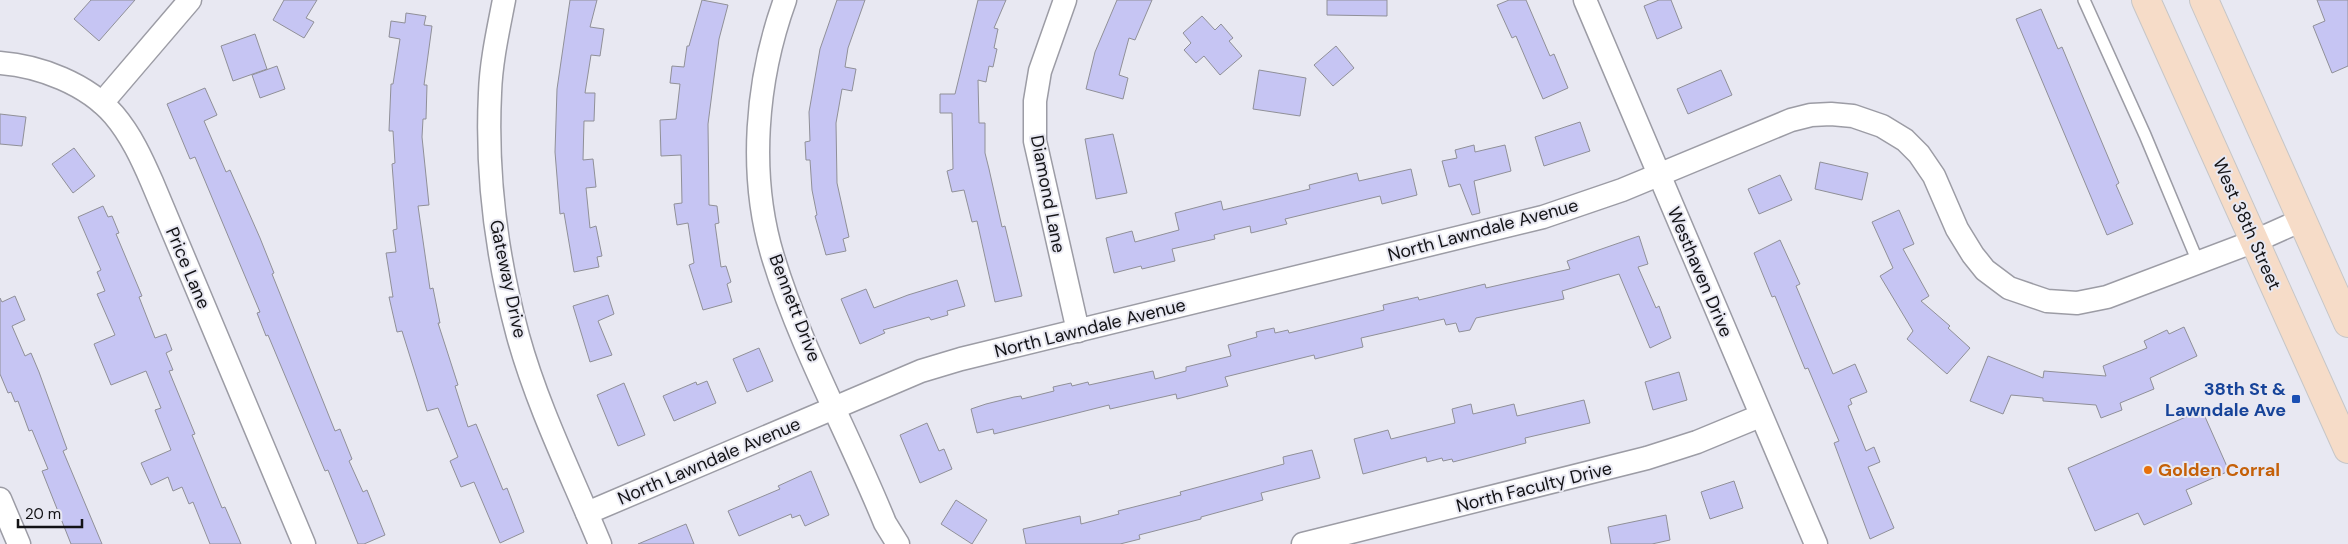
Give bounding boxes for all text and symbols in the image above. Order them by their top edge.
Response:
street label: Diamond Lane [1025,133,1071,255]
street label: West 38th Street [2207,154,2287,294]
street label: North Lawndale Avenue [1385,193,1581,267]
street label: Westhaven Drive [1662,203,1738,341]
street label: Gateway Drive [484,218,532,340]
street label: Price Lane [160,223,216,313]
street label: Bennett Drive [764,251,826,365]
street label: North Lawndale Avenue [992,293,1188,363]
place label: 38th St & Lawndale Ave [2165,377,2286,422]
marker: 38th St & Lawndale Ave [2290,393,2302,405]
street label: North Lawndale Avenue [614,412,804,510]
street label: North Faculty Drive [1454,456,1614,518]
place label: Golden Corral [2158,458,2280,482]
marker: Golden Corral [2142,464,2154,476]
scale bar [18,496,81,528]
text: 20 m [25,504,61,524]

